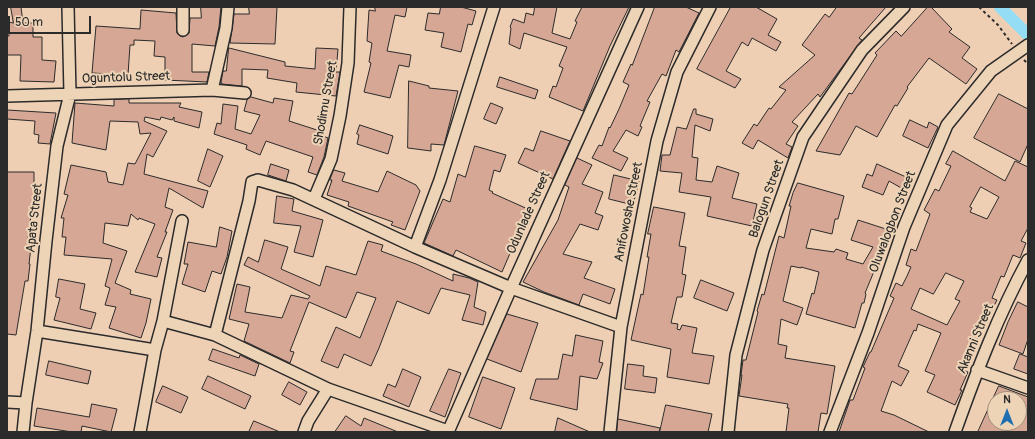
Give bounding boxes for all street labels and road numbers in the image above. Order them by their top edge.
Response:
street label: Shodimu Street [311,60,341,146]
street label: Oguntolu Street [82,69,170,87]
street label: Balogun Street [746,158,788,240]
street label: Anifowoshe Street [612,161,646,263]
street label: Odunlade Street [504,169,554,257]
street label: Oluwalogbon Street [866,169,920,275]
street label: Apata Street [24,183,46,253]
street label: Akanni Street [954,302,998,376]

